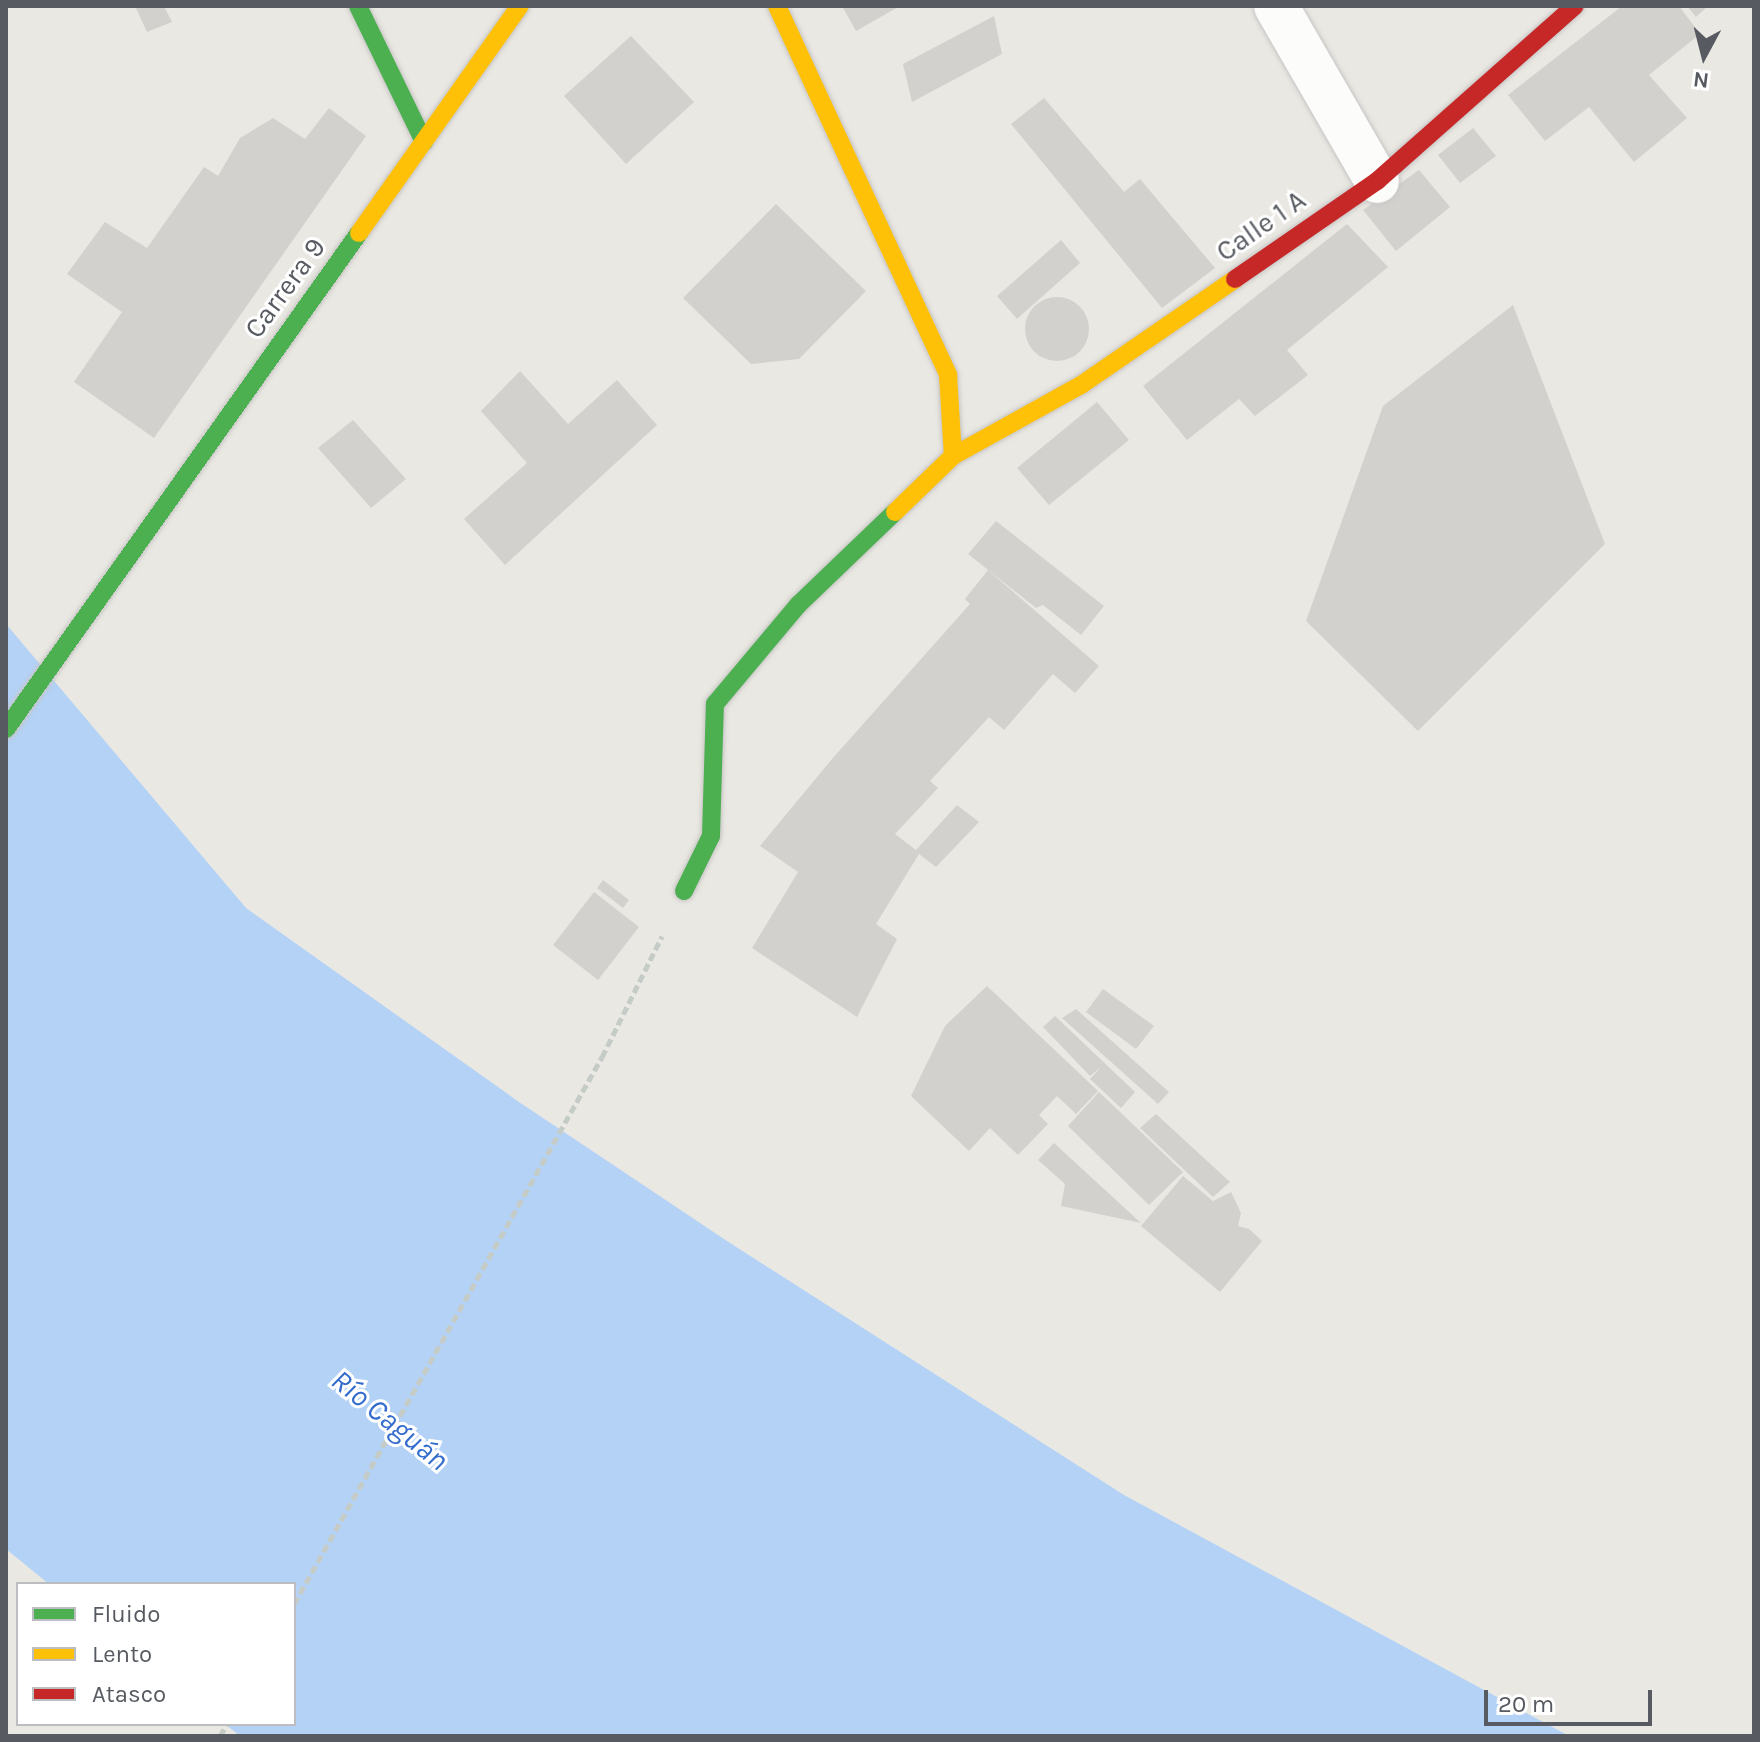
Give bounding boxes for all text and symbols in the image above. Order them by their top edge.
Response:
north arrow [1664,16,1744,96]
text: N [1692,66,1710,94]
street label: Calle 1 A [1210,183,1312,269]
street label: Carrera 9 [237,231,333,345]
water label: Río Caguán [324,1362,456,1478]
legend [16,1582,296,1726]
text: Fluido [92,1600,160,1628]
text: Lento [92,1640,152,1668]
scale bar [1488,1674,1656,1724]
text: Atasco [92,1680,166,1708]
text: 20 m [1498,1690,1554,1718]

